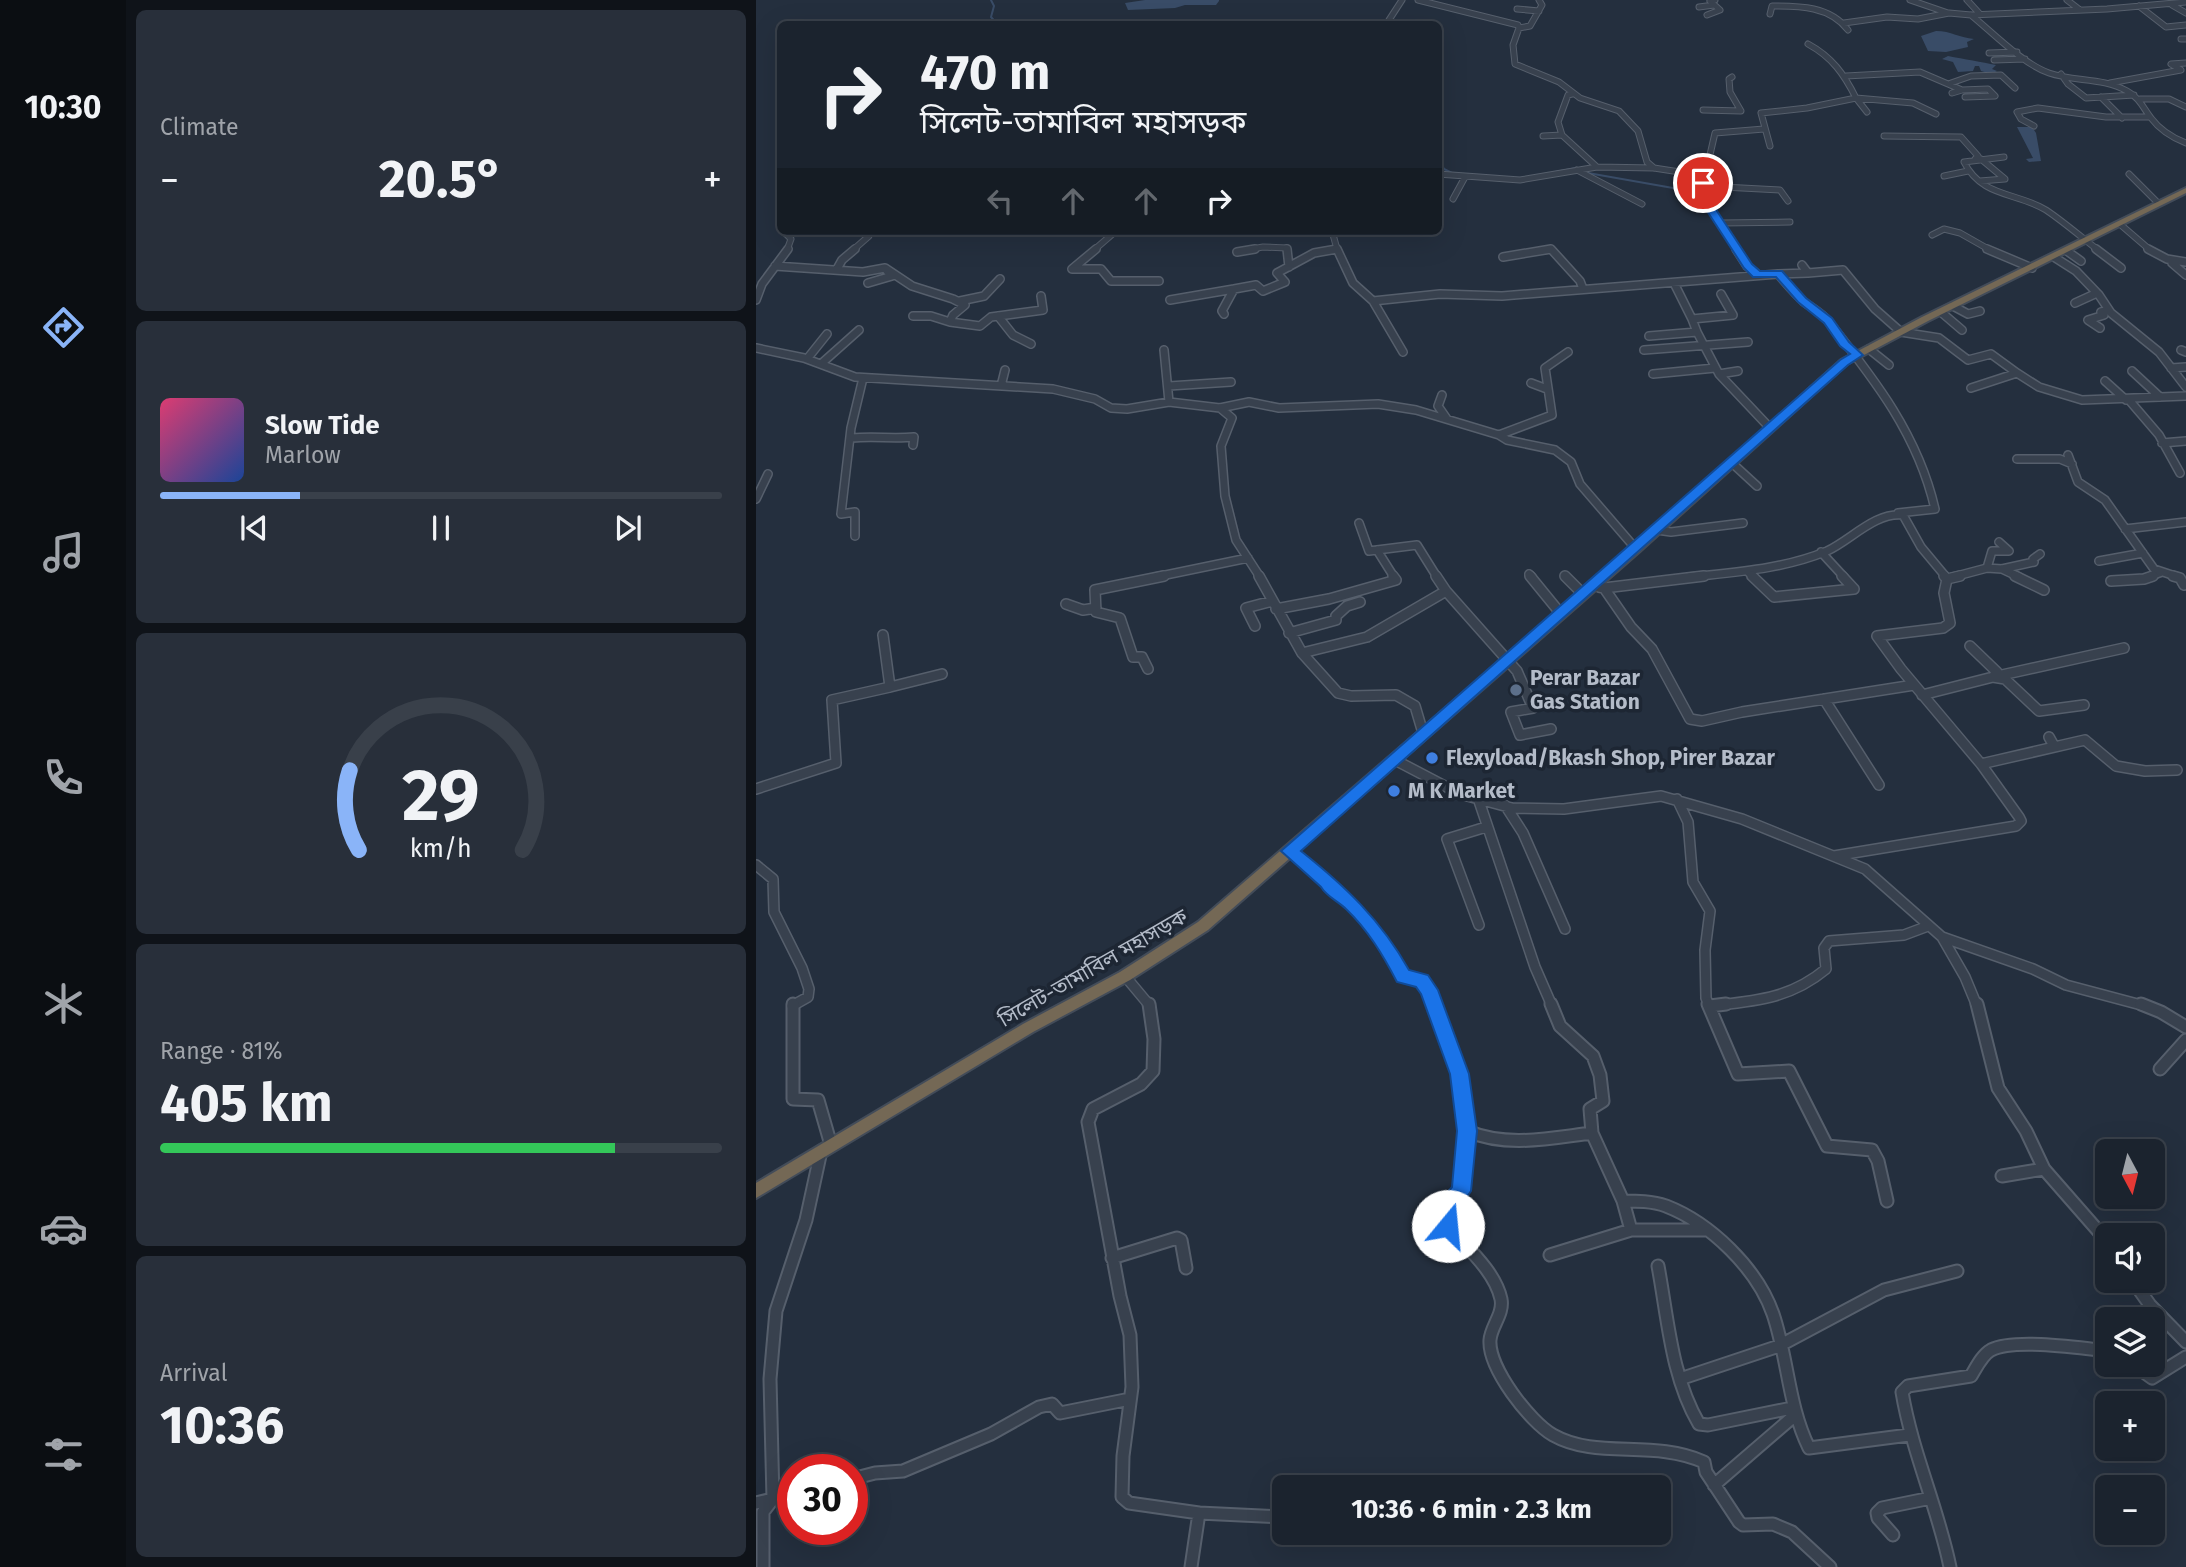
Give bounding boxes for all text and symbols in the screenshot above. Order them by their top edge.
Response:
text: 470 m [920,43,1050,102]
icon: right [805,49,896,140]
text: 10:30 [24,88,102,126]
text: সিলেট-তামাবিল মহাসড়ক [920,103,1246,141]
text: Climate [160,113,239,141]
text: 20.5° [379,148,503,211]
pin [1673,153,1733,213]
text: − [160,157,179,203]
text: + [703,157,722,203]
icon: arrive [1684,164,1722,202]
icon: left [981,182,1019,220]
icon: ahead [1054,182,1092,220]
icon: ahead [1127,182,1165,220]
icon: right [1200,182,1238,220]
icon: directions [39,303,88,352]
text: Slow Tide [265,410,380,441]
text: Marlow [265,441,341,469]
icon: previous [235,509,273,547]
icon: pause [422,509,460,547]
icon: next [609,509,647,547]
icon: music [39,528,88,577]
place label: Perar Bazar Gas Station [1530,665,1640,715]
marker: Perar Bazar Gas Station [1508,682,1524,698]
place label: Flexyload/Bkash Shop, Pirer Bazar [1446,745,1775,771]
marker: Flexyload/Bkash Shop, Pirer Bazar [1424,750,1440,766]
text: 29 [402,752,480,839]
icon: phone [39,753,88,802]
place label: M K Market [1408,778,1516,804]
marker: M K Market [1386,783,1402,799]
text: km/h [410,833,472,863]
street label: সিলেট-তামাবিল মহাসড়ক [993,903,1193,1033]
icon: climate [39,979,88,1028]
text: Range · 81% [160,1037,282,1065]
text: 405 km [160,1072,333,1135]
north arrow [2095,1139,2165,1209]
map controls [2095,1139,2165,1545]
position arrow [1411,1189,1485,1263]
icon: car [39,1204,88,1253]
button: sound [2095,1223,2165,1293]
button: layers [2095,1307,2165,1377]
text: Arrival [160,1359,227,1387]
button: + [2095,1391,2165,1461]
text: 10:36 [160,1394,284,1457]
icon: filters [39,1430,88,1479]
speed limit sign: 30 [777,1454,868,1545]
button: − [2095,1475,2165,1545]
text: 10:36 · 6 min · 2.3 km [1351,1494,1592,1525]

